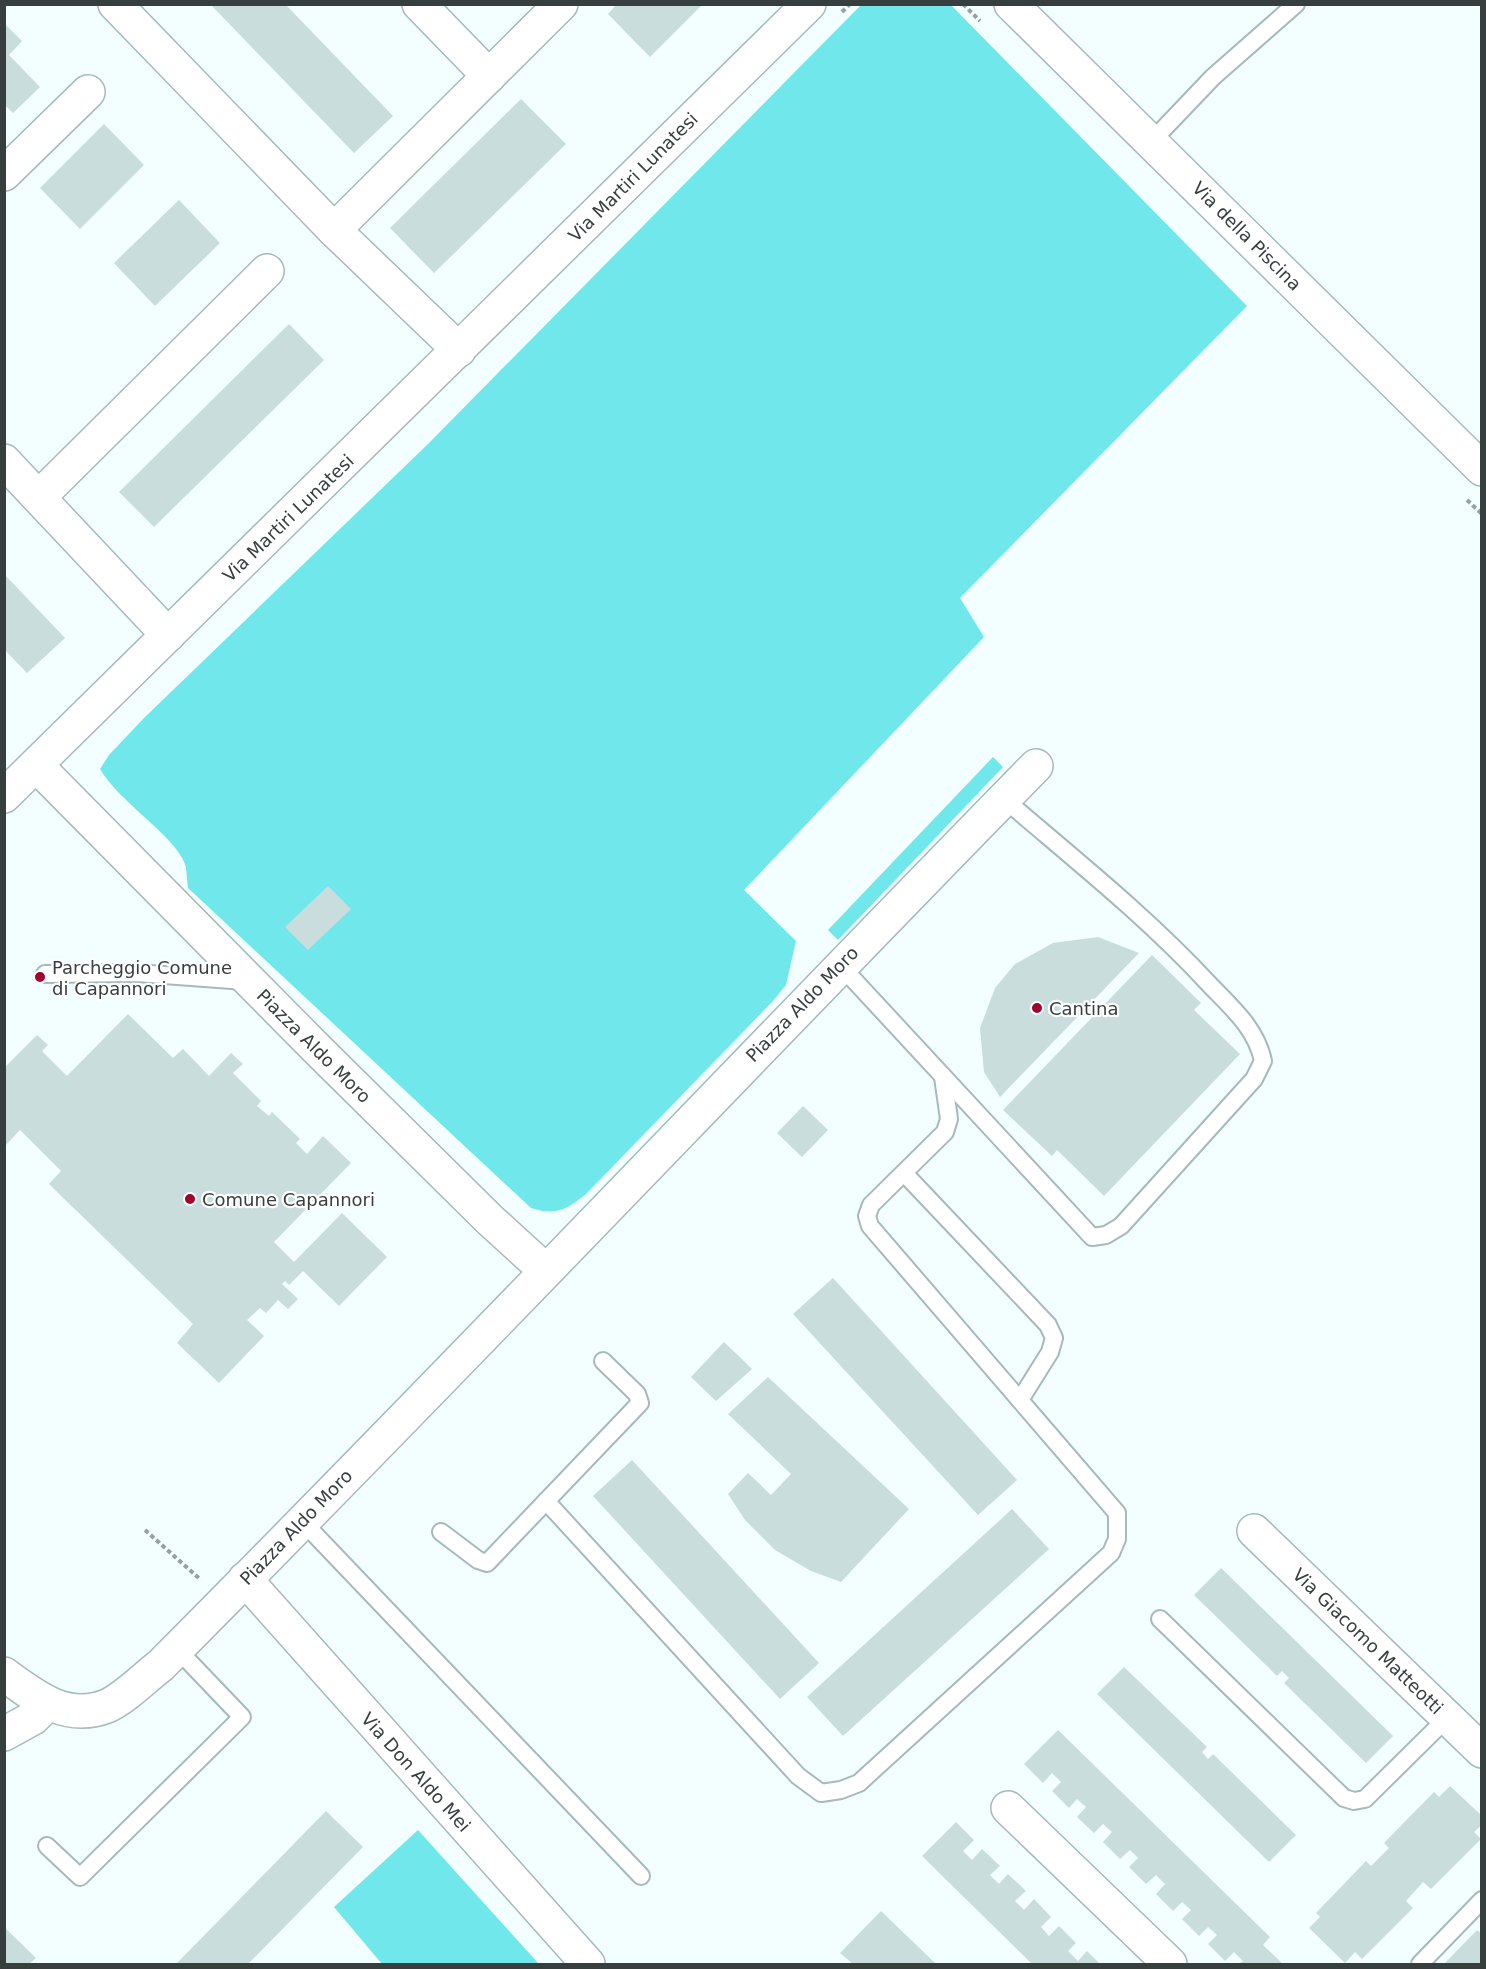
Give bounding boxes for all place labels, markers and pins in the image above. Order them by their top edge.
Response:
place label: Parcheggio Comune di Capannori [52,957,232,999]
marker: Parcheggio Comune di Capannori [33,970,47,984]
place label: Cantina [1049,998,1119,1019]
marker: Cantina [1030,1001,1044,1015]
place label: Comune Capannori [202,1189,375,1210]
marker: Comune Capannori [183,1192,197,1206]

